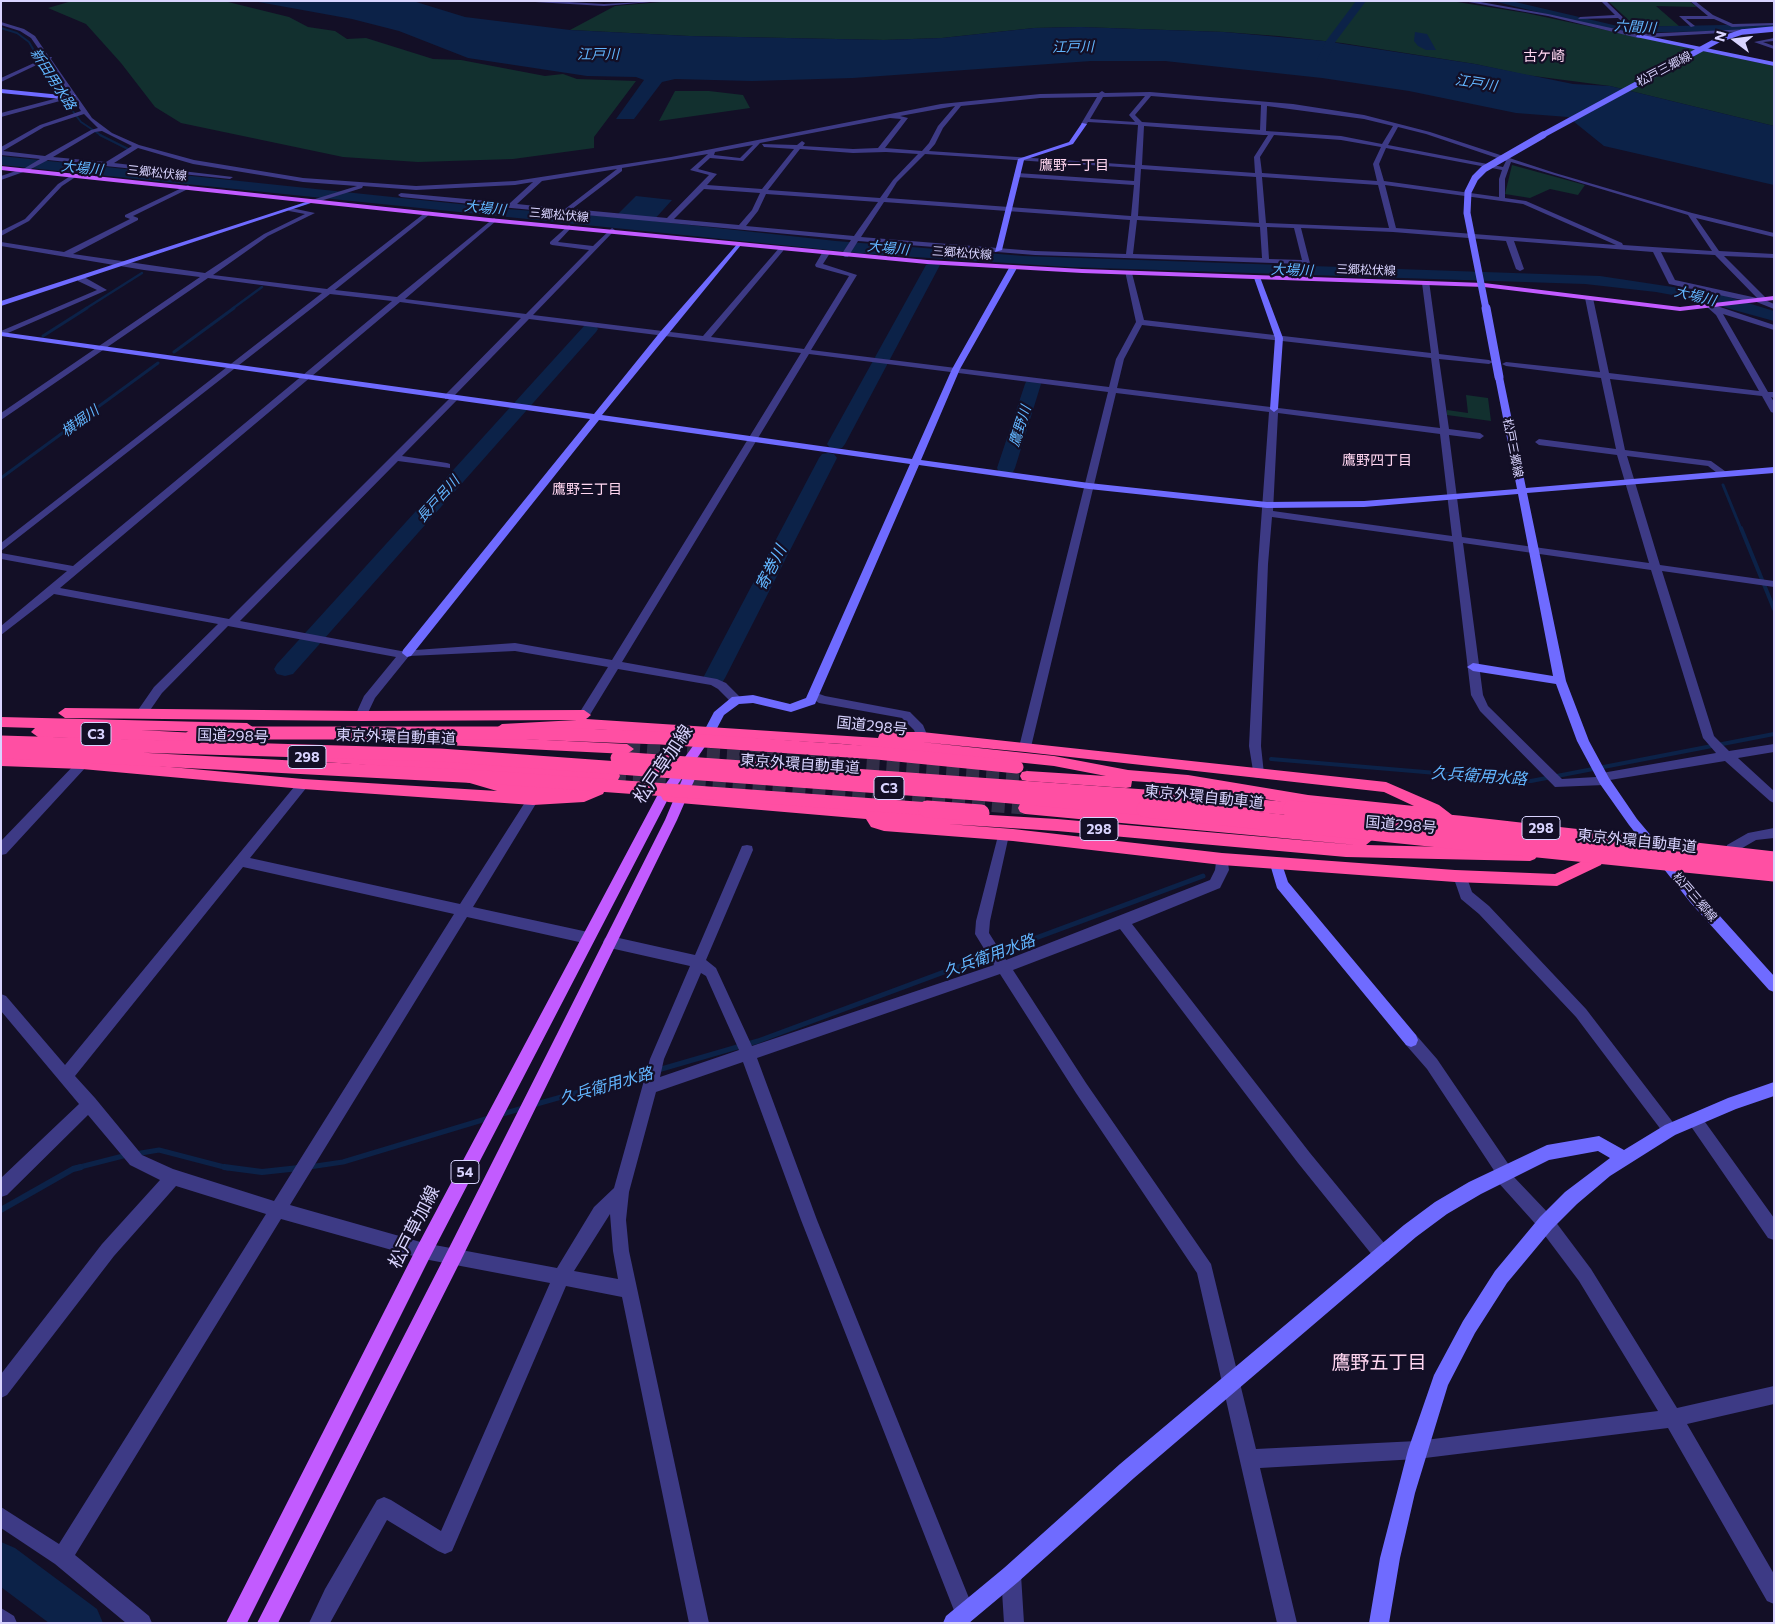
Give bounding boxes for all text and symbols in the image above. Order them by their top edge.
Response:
north arrow [1710,15,1760,65]
water label: 六間川 [1614,18,1656,36]
text: N [1710,29,1730,43]
water label: 江戸川 [1052,38,1094,56]
water label: 新田用水路 [27,45,79,113]
water label: 江戸川 [577,46,619,62]
district label: 古ケ崎 [1523,48,1565,64]
street label: 松戸三郷線 [1634,49,1694,89]
water label: 江戸川 [1454,71,1498,95]
water label: 大場川 [60,157,104,179]
district label: 鷹野一丁目 [1039,157,1109,173]
street label: 三郷松伏線 [126,163,188,183]
water label: 大場川 [463,197,507,219]
street label: 三郷松伏線 [528,205,590,225]
water label: 大場川 [866,237,910,259]
street label: 三郷松伏線 [932,244,992,262]
water label: 大場川 [1271,261,1313,279]
street label: 三郷松伏線 [1336,262,1396,278]
water label: 大場川 [1673,283,1717,309]
water label: 横堀川 [58,402,102,440]
water label: 鷹野川 [1006,403,1034,449]
street label: 松戸三郷線 [1500,417,1526,479]
district label: 鷹野四丁目 [1342,452,1412,468]
water label: 長戸呂川 [413,473,463,525]
district label: 鷹野三丁目 [552,481,622,497]
water label: 寄巻川 [752,542,790,594]
street label: 国道298号 [836,713,908,739]
street label: 松戸草加線 [629,721,697,807]
road number: C3 [81,722,111,746]
street label: 国道298号 [197,726,269,746]
street label: 東京外環自動車道 [336,726,456,748]
road number: 298 [288,746,326,769]
street label: 東京外環自動車道 [740,751,860,777]
water label: 久兵衛用水路 [1430,763,1528,789]
road number: C3 [874,776,904,800]
street label: 東京外環自動車道 [1143,782,1265,812]
street label: 国道298号 [1365,813,1437,837]
road number: 298 [1522,816,1560,840]
road number: 298 [1080,818,1118,841]
street label: 東京外環自動車道 [1576,826,1698,856]
street label: 松戸三郷線 [1670,870,1720,924]
water label: 久兵衛用水路 [941,931,1037,981]
water label: 久兵衛用水路 [557,1064,655,1108]
road number: 54 [451,1160,479,1184]
street label: 松戸草加線 [384,1182,444,1272]
district label: 鷹野五丁目 [1332,1352,1426,1374]

